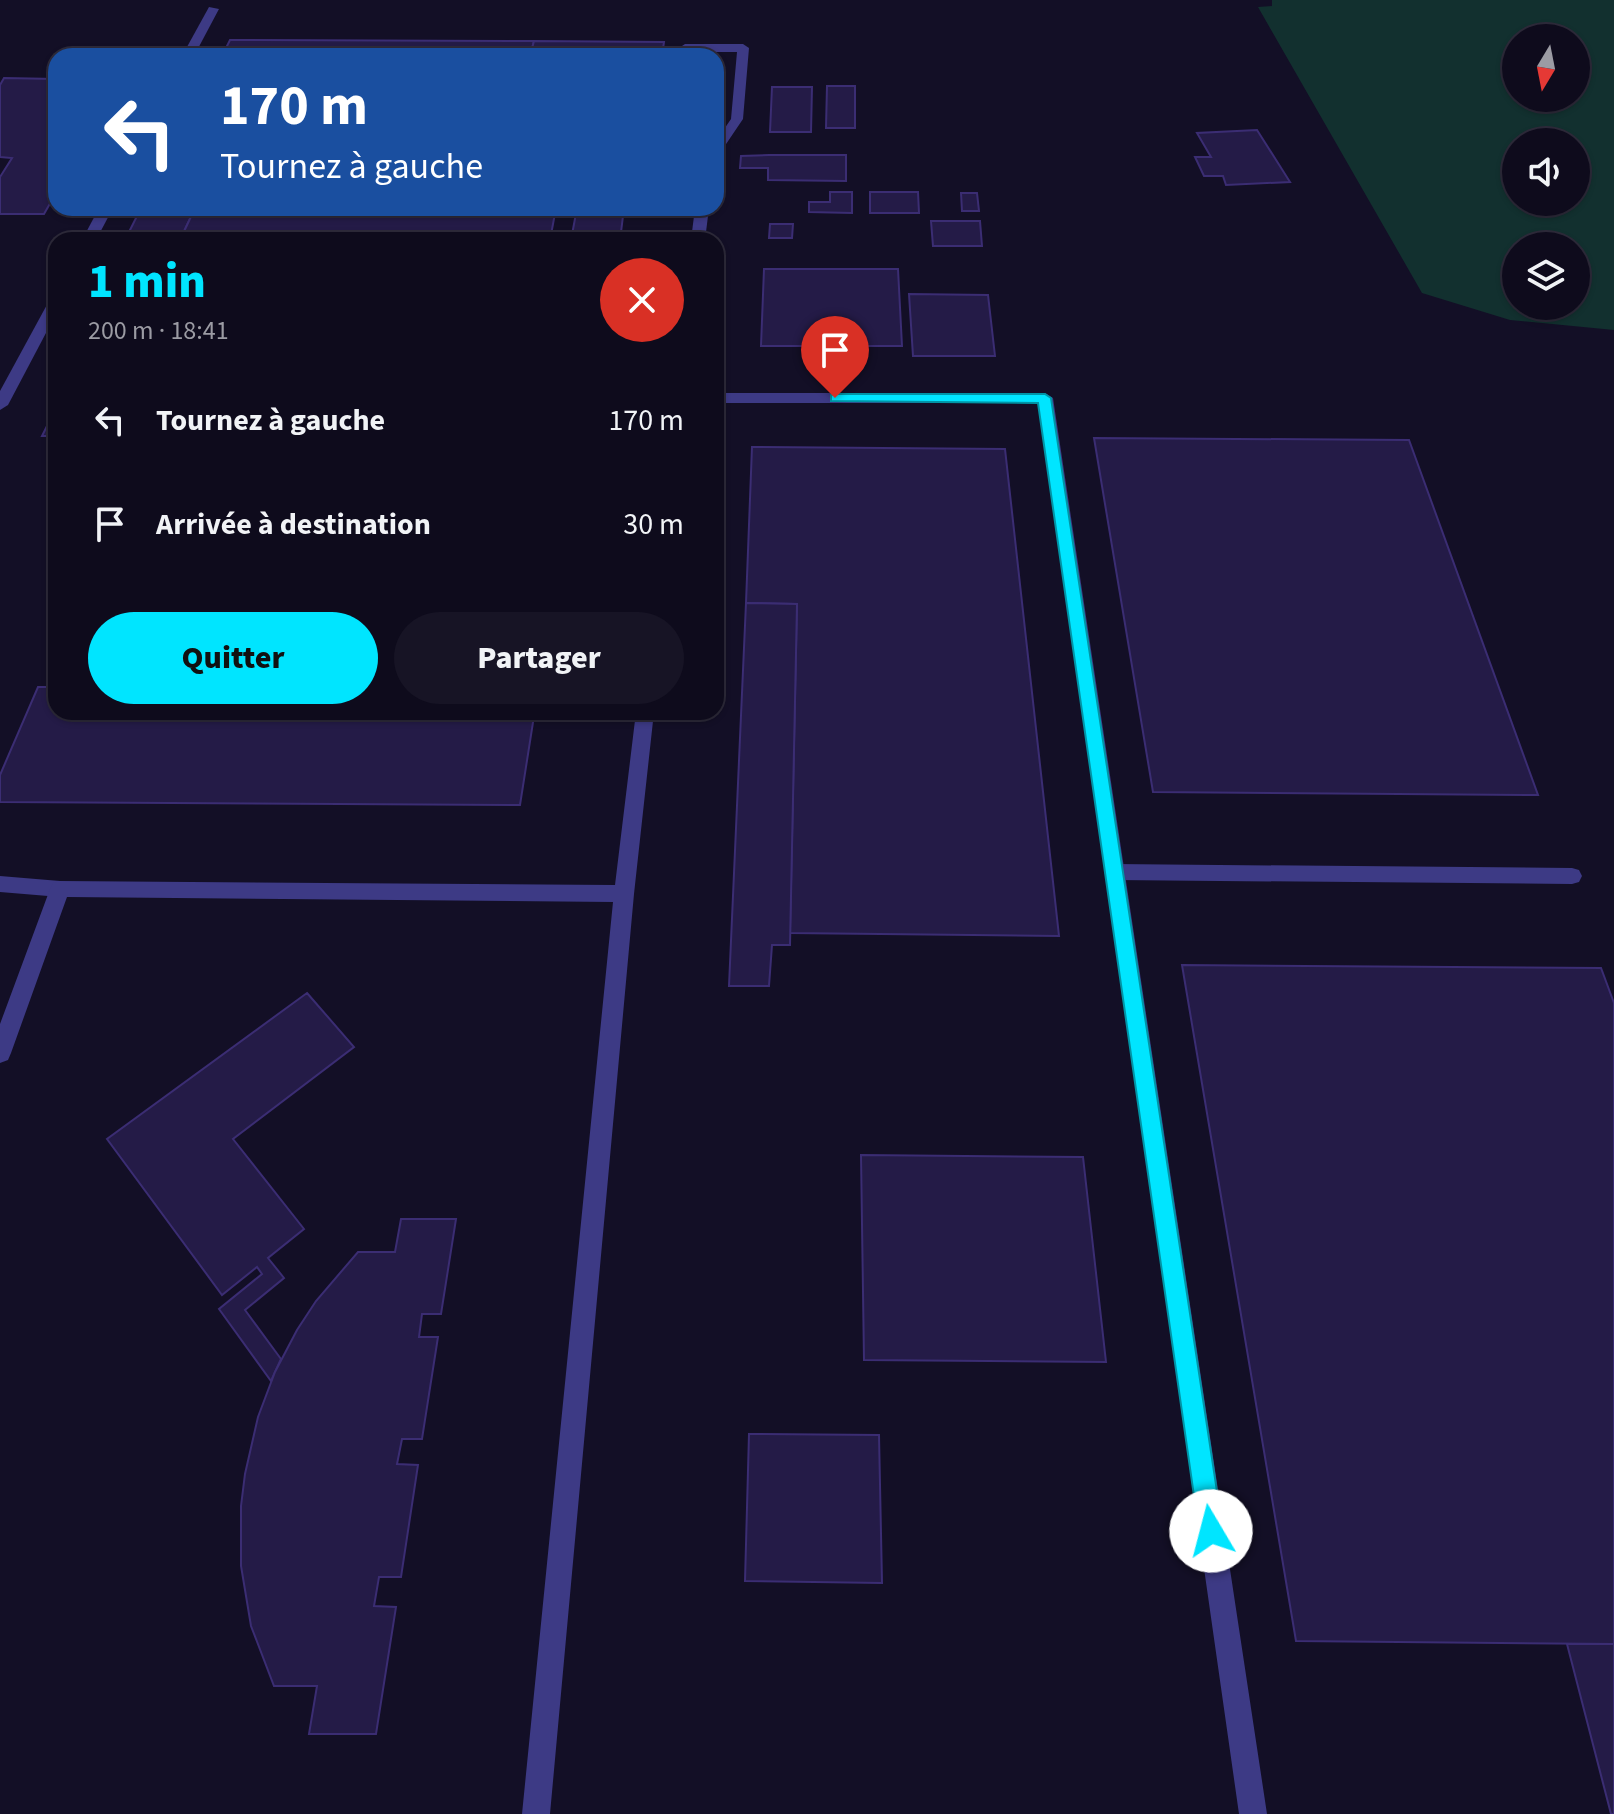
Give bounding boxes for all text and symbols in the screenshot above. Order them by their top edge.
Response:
north arrow [1502,24,1590,112]
map controls [1502,24,1590,320]
text: 170 m [220,67,368,146]
icon: left [88,80,192,184]
button: sound [1502,128,1590,216]
text: Tournez à gauche [220,141,483,192]
button: layers [1502,232,1590,320]
text: 1 min [88,248,206,316]
button: close [600,258,684,342]
text: 200 m · 18:41 [88,312,229,349]
pin [801,316,869,398]
icon: arrive [813,328,857,372]
icon: left [88,398,132,442]
text: Tournez à gauche [156,399,385,442]
text: 170 m [608,399,684,442]
icon: arrive [88,502,132,546]
text: Arrivée à destination [156,503,431,546]
text: 30 m [623,503,684,546]
button: Quitter [88,612,378,704]
button: Partager [394,612,684,704]
position arrow [1169,1489,1253,1573]

